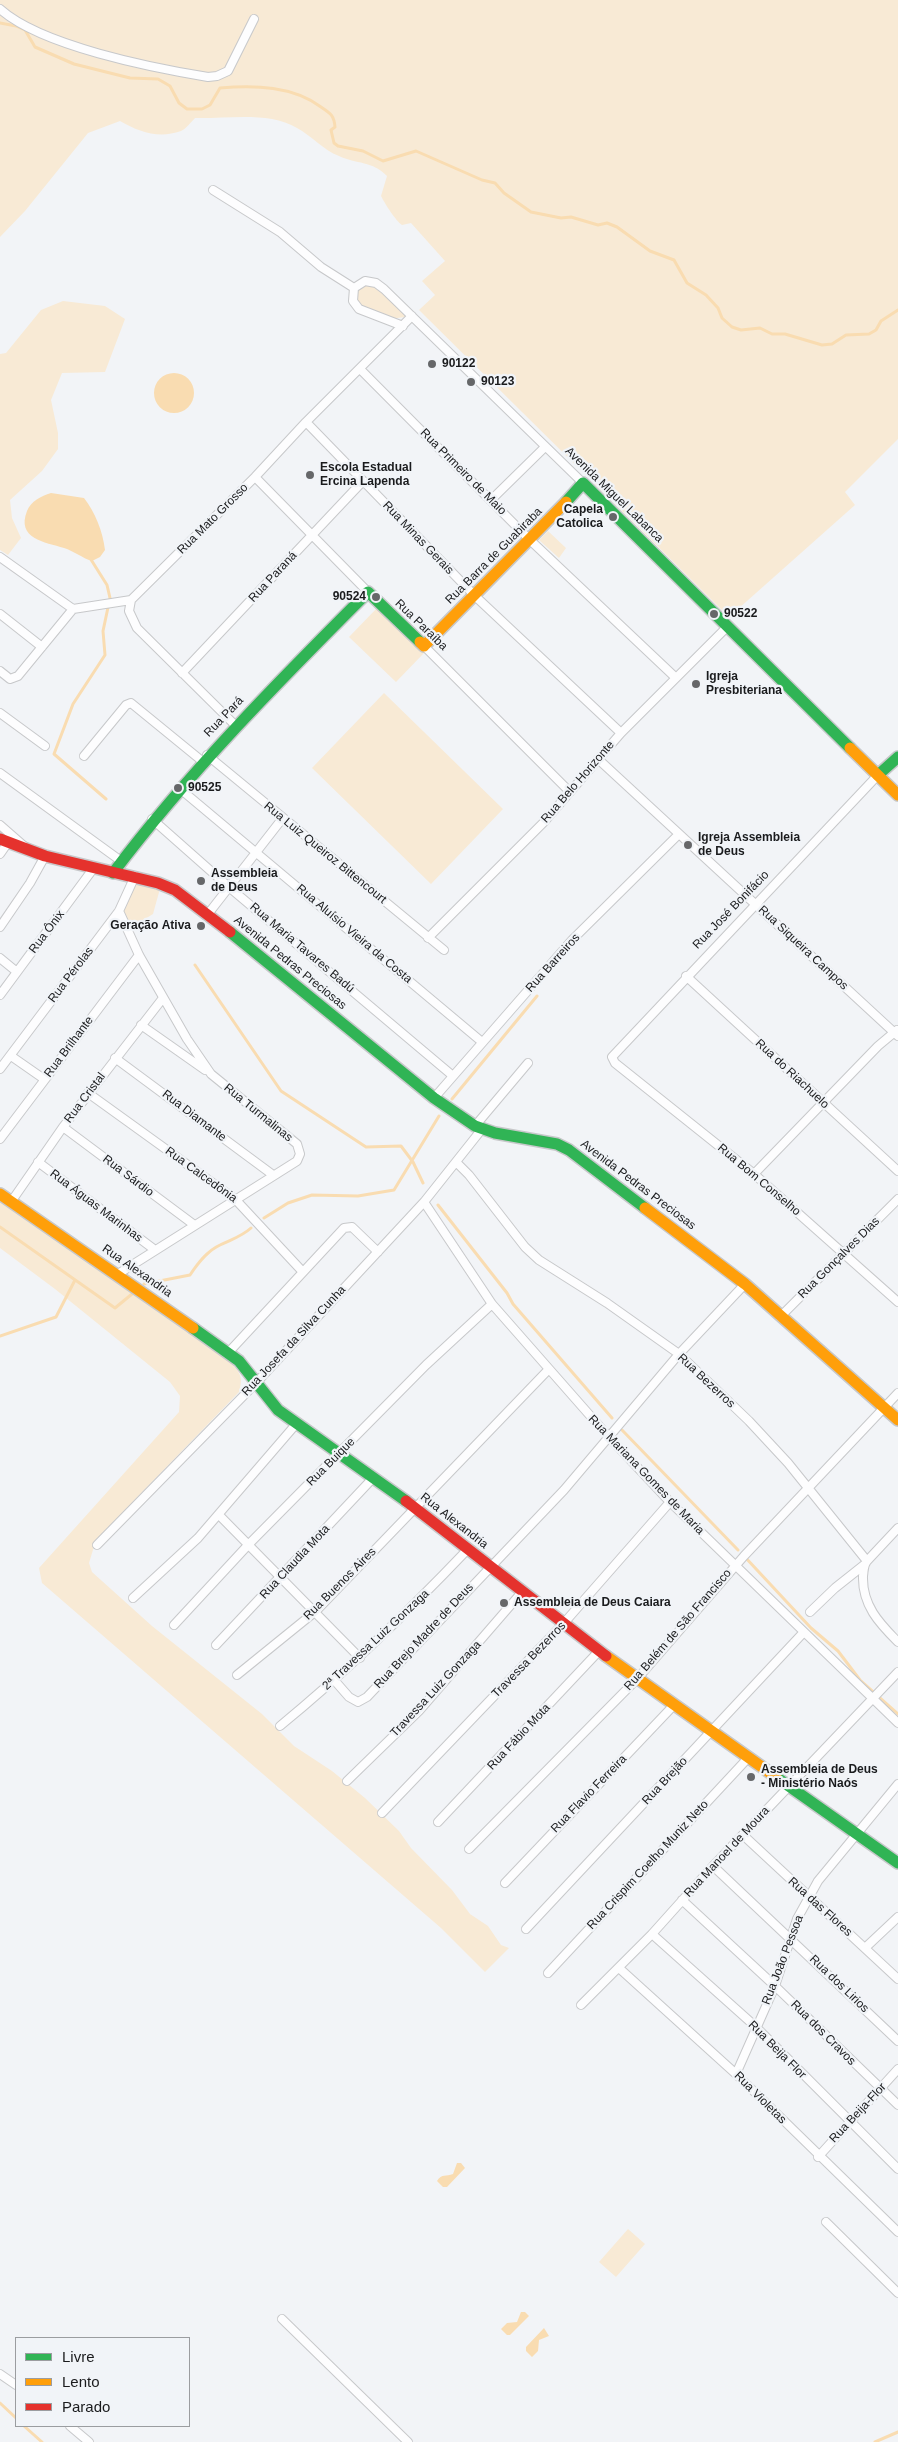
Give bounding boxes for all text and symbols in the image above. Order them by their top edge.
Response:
place label: 90122 [442,357,475,371]
marker: 90122 [426,358,438,370]
place label: 90123 [481,375,514,389]
marker: 90123 [465,376,477,388]
street label: Rua Primeiro de Maio [417,426,509,518]
street label: Avenida Miguel Labanca [562,444,666,546]
place label: Escola Estadual Ercina Lapenda [320,461,412,489]
marker: Escola Estadual Ercina Lapenda [304,469,316,481]
street label: Rua Mato Grosso [175,481,251,557]
street label: Rua Minas Gerais [379,498,457,578]
place label: Capela Catolica [556,503,603,531]
street label: Rua Barra de Guabiraba [443,505,545,607]
marker: Capela Catolica [607,511,619,523]
street label: Rua Paraná [246,549,300,605]
place label: 90524 [333,590,366,604]
marker: 90524 [370,591,382,603]
street label: Rua Paraíba [392,596,450,654]
place label: 90522 [724,607,757,621]
marker: 90522 [708,608,720,620]
place label: Igreja Presbiteriana [706,670,782,698]
marker: Igreja Presbiteriana [690,678,702,690]
street label: Rua Pará [201,694,247,740]
street label: Rua Belo Horizonte [538,738,618,826]
place label: 90525 [188,781,221,795]
marker: 90525 [172,782,184,794]
street label: Rua Luiz Queiroz Bittencourt [261,799,389,907]
place label: Igreja Assembleia de Deus [698,831,800,859]
marker: Igreja Assembleia de Deus [682,839,694,851]
place label: Assembleia de Deus [211,867,278,895]
street label: Rua José Bonifácio [690,868,772,952]
marker: Assembleia de Deus [195,875,207,887]
street label: Rua Aluísio Vieira da Costa [293,881,415,987]
street label: Rua Maria Tavares Badú [247,900,357,996]
street label: Rua Siqueira Campos [755,903,851,993]
street label: Rua Ônix [26,908,68,956]
street label: Avenida Pedras Preciosas [231,913,349,1013]
place label: Geração Ativa [110,919,191,933]
marker: Geração Ativa [195,920,207,932]
street label: Rua Barreiros [523,931,583,995]
street label: Rua Pérolas [45,944,97,1006]
street label: Rua Brilhante [41,1014,97,1080]
street label: Rua do Riachuelo [752,1036,832,1112]
street label: Rua Cristal [61,1070,109,1126]
street label: Rua Turmalinas [221,1081,295,1145]
street label: Rua Diamante [159,1087,229,1145]
street label: Avenida Pedras Preciosas [578,1137,698,1233]
street label: Rua Bom Conselho [715,1141,803,1219]
street label: Rua Calcedônia [162,1144,240,1206]
street label: Rua Sárdio [100,1152,156,1200]
street label: Rua Águas Marinhas [47,1167,145,1245]
street label: Rua Gonçalves Dias [795,1214,883,1302]
street label: Rua Alexandria [99,1242,175,1300]
street label: Rua Josefa da Silva Cunha [239,1283,349,1399]
street label: Rua Bezerros [674,1351,738,1411]
street label: Rua Mariana Gomes de Maria [585,1412,707,1538]
street label: Rua Buique [304,1435,358,1489]
street label: Rua Alexandria [417,1490,491,1552]
street label: Rua Claudia Mota [257,1522,333,1602]
street label: Rua Buenos Aires [301,1545,379,1623]
street label: Rua Belém de São Francisco [621,1566,735,1694]
street label: Rua Brejo Madre de Deus [371,1580,477,1692]
street label: 2ª Travessa Luiz Gonzaga [320,1587,432,1693]
place label: Assembleia de Deus Caiara [514,1596,671,1610]
marker: Assembleia de Deus Caiara [498,1597,510,1609]
street label: Travessa Bezerros [489,1619,569,1701]
street label: Travessa Luiz Gonzaga [388,1638,484,1740]
street label: Rua Fábio Mota [485,1701,553,1773]
street label: Rua Flavio Ferreira [548,1752,630,1836]
street label: Rua Brejão [639,1754,691,1808]
place label: Assembleia de Deus - Ministério Naós [761,1763,878,1791]
marker: Assembleia de Deus - Ministério Naós [745,1771,757,1783]
street label: Rua Crispim Coelho Muniz Neto [584,1797,712,1933]
street label: Rua Manoel de Moura [681,1804,773,1900]
street label: Rua das Flores [785,1874,855,1940]
street label: Rua João Pessoa [759,1913,807,2007]
street label: Rua dos Lirios [806,1952,872,2016]
street label: Rua dos Cravos [787,1997,859,2069]
street label: Rua Beija Flor [745,2018,809,2082]
street label: Rua Violetas [731,2069,789,2127]
street label: Rua Beija-Flor [827,2080,889,2146]
legend [15,2337,190,2427]
text: Livre [62,2348,95,2365]
text: Lento [62,2373,100,2390]
text: Parado [62,2398,110,2415]

